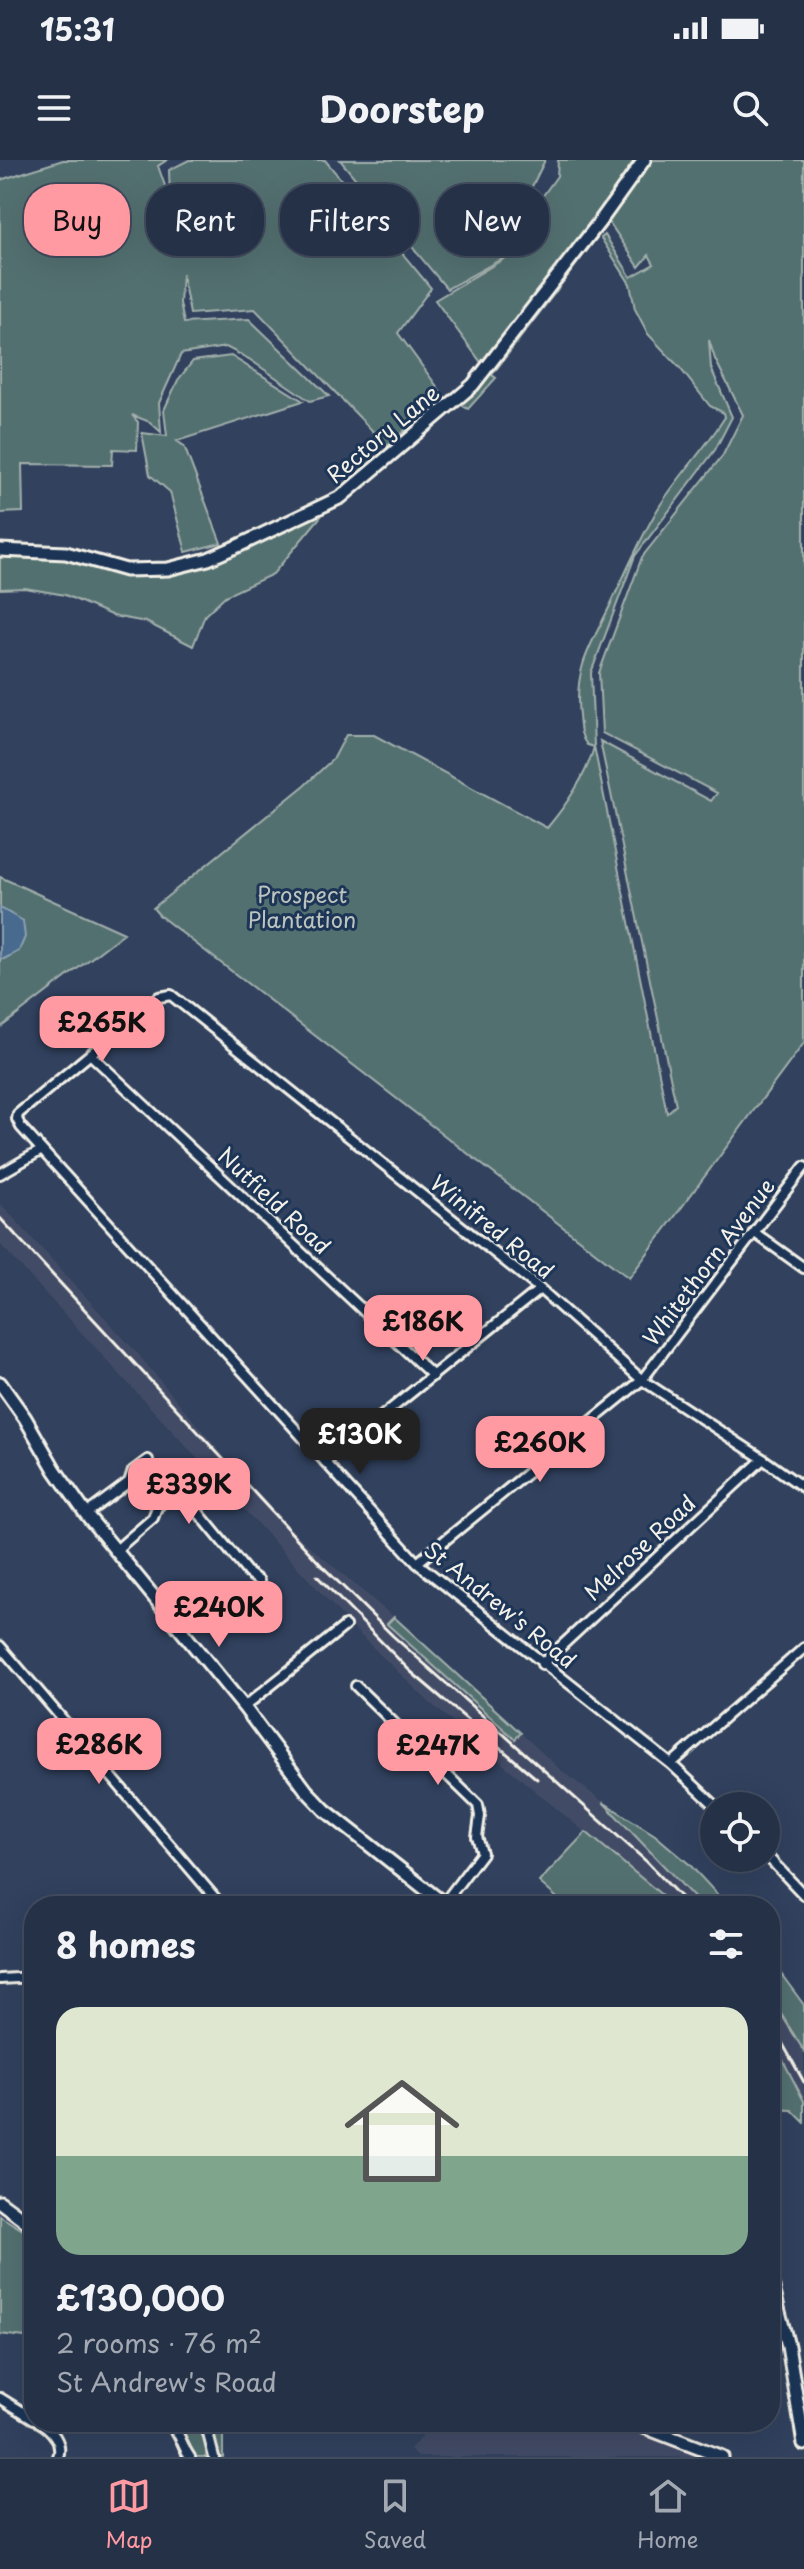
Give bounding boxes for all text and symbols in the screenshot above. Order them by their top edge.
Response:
text: 15:31 [40,6,115,51]
text: Doorstep [319,81,485,135]
icon: menu [32,86,76,130]
icon: search [728,86,772,130]
chip: Buy [24,184,130,256]
chip: Rent [146,184,264,256]
chip: Filters [280,184,419,256]
chip: New [435,184,549,256]
street label: Rectory Lane [318,376,446,490]
park label: Prospect Plantation [248,877,356,935]
pin: £265K [46,996,158,1064]
text: £265K [58,1002,146,1041]
street label: Nutfield Road [211,1139,339,1261]
street label: Winifred Road [424,1166,562,1286]
street label: Whitethorn Avenue [634,1171,782,1352]
pin: £186K [367,1295,479,1363]
text: £186K [382,1301,464,1340]
pin: £130K [304,1408,416,1476]
text: £130K [318,1414,402,1453]
pin: £260K [484,1416,596,1484]
text: £260K [494,1422,586,1461]
pin: £339K [133,1458,245,1526]
text: £339K [146,1464,232,1503]
street label: Melrose Road [576,1486,702,1607]
street label: St Andrew's Road [418,1532,584,1675]
pin: £240K [163,1581,275,1649]
text: £240K [173,1587,265,1626]
pin: £286K [43,1718,155,1786]
pin: £247K [382,1719,494,1787]
text: £286K [55,1724,143,1763]
text: £247K [396,1725,480,1764]
map controls [700,1792,780,1872]
button: locate [700,1792,780,1872]
text: 8 homes [56,1918,196,1970]
icon: filters [704,1922,748,1966]
icon: home [330,2059,474,2203]
text: £130,000 [56,2271,225,2323]
text: 2 rooms · 76 m² [56,2323,262,2362]
text: St Andrew's Road [56,2362,277,2401]
tab: Map [106,2474,153,2555]
tab: Saved [364,2474,426,2555]
tab: Home [637,2474,698,2555]

